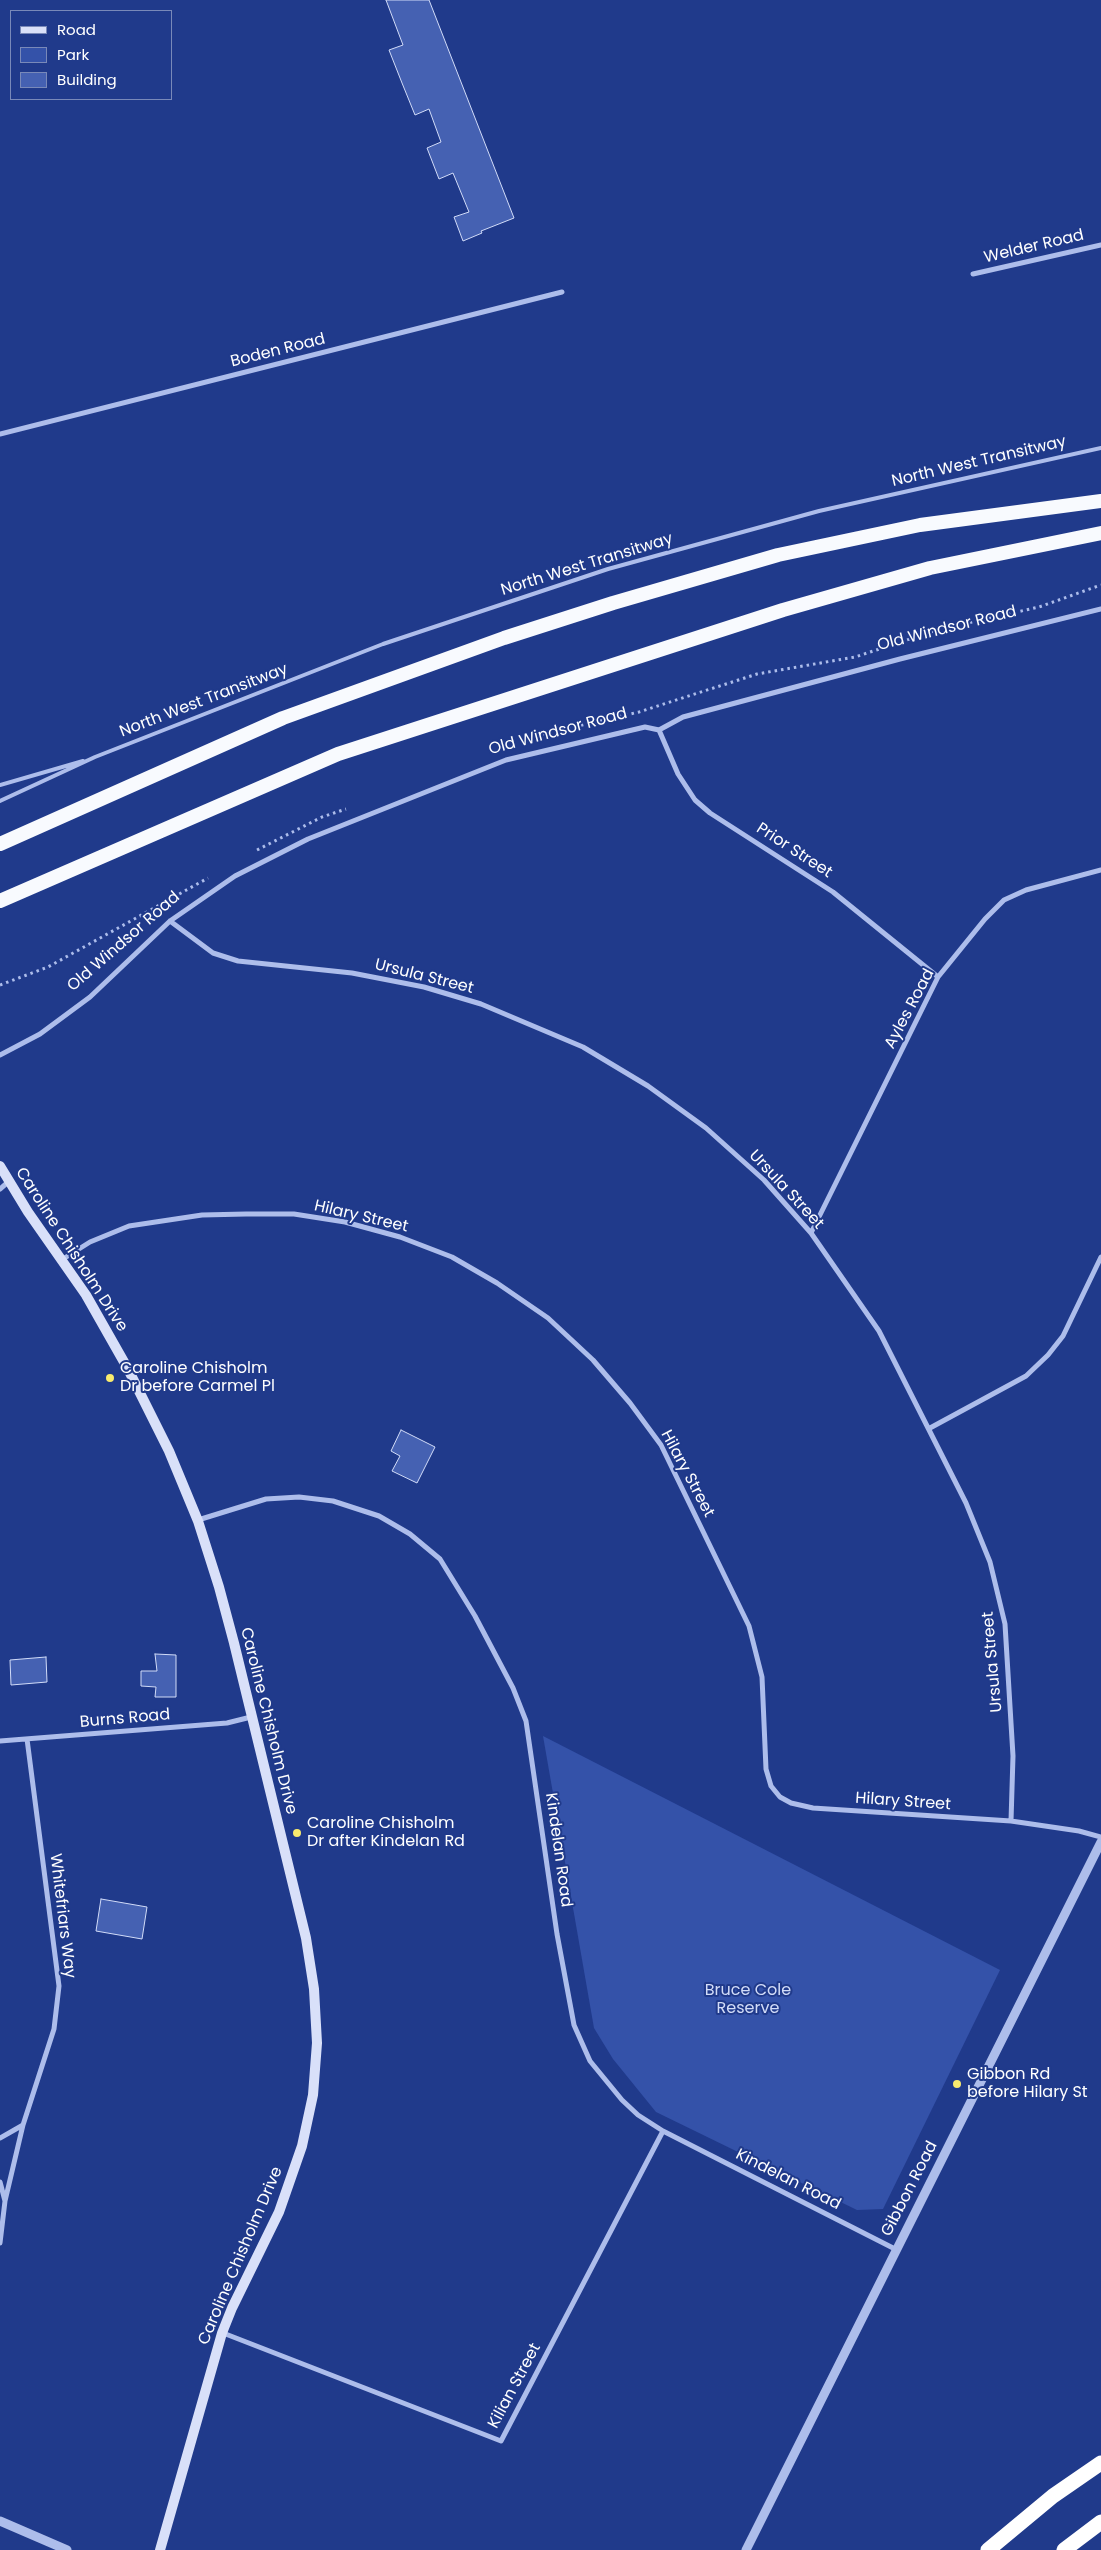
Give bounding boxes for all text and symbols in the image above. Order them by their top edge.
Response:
legend [10,10,172,100]
text: Road [57,19,96,40]
text: Park [57,44,89,65]
text: Building [57,69,117,90]
street label: Welder Road [982,226,1086,268]
street label: Boden Road [229,330,327,372]
street label: North West Transitway [890,433,1068,491]
street label: North West Transitway [499,530,675,600]
street label: Old Windsor Road [875,602,1019,656]
street label: North West Transitway [117,660,291,742]
street label: Old Windsor Road [487,704,629,760]
street label: Prior Street [753,819,835,883]
street label: Old Windsor Road [64,888,184,996]
street label: Ursula Street [373,955,475,999]
street label: Ayles Road [881,966,939,1052]
street label: Ursula Street [744,1146,828,1234]
street label: Caroline Chisholm Drive [11,1164,131,1336]
street label: Hilary Street [312,1197,410,1237]
place label: Caroline Chisholm Dr before Carmel Pl [120,1359,275,1397]
marker: Caroline Chisholm Dr before Carmel Pl [104,1372,116,1384]
street label: Hilary Street [656,1427,718,1521]
street label: Ursula Street [979,1611,1007,1713]
street label: Caroline Chisholm Drive [235,1626,301,1816]
street label: Burns Road [79,1705,171,1733]
street label: Hilary Street [855,1789,951,1815]
street label: Kindelan Road [540,1792,576,1908]
place label: Caroline Chisholm Dr after Kindelan Rd [307,1814,465,1852]
marker: Caroline Chisholm Dr after Kindelan Rd [291,1827,303,1839]
street label: Whitefriars Way [45,1853,79,1979]
park label: Bruce Cole Reserve [705,1981,791,2019]
place label: Gibbon Rd before Hilary St [967,2065,1088,2103]
marker: Gibbon Rd before Hilary St [951,2078,963,2090]
street label: Gibbon Road [878,2138,942,2240]
street label: Kindelan Road [732,2145,844,2215]
street label: Caroline Chisholm Drive [195,2164,287,2348]
street label: Kilian Street [485,2340,545,2432]

